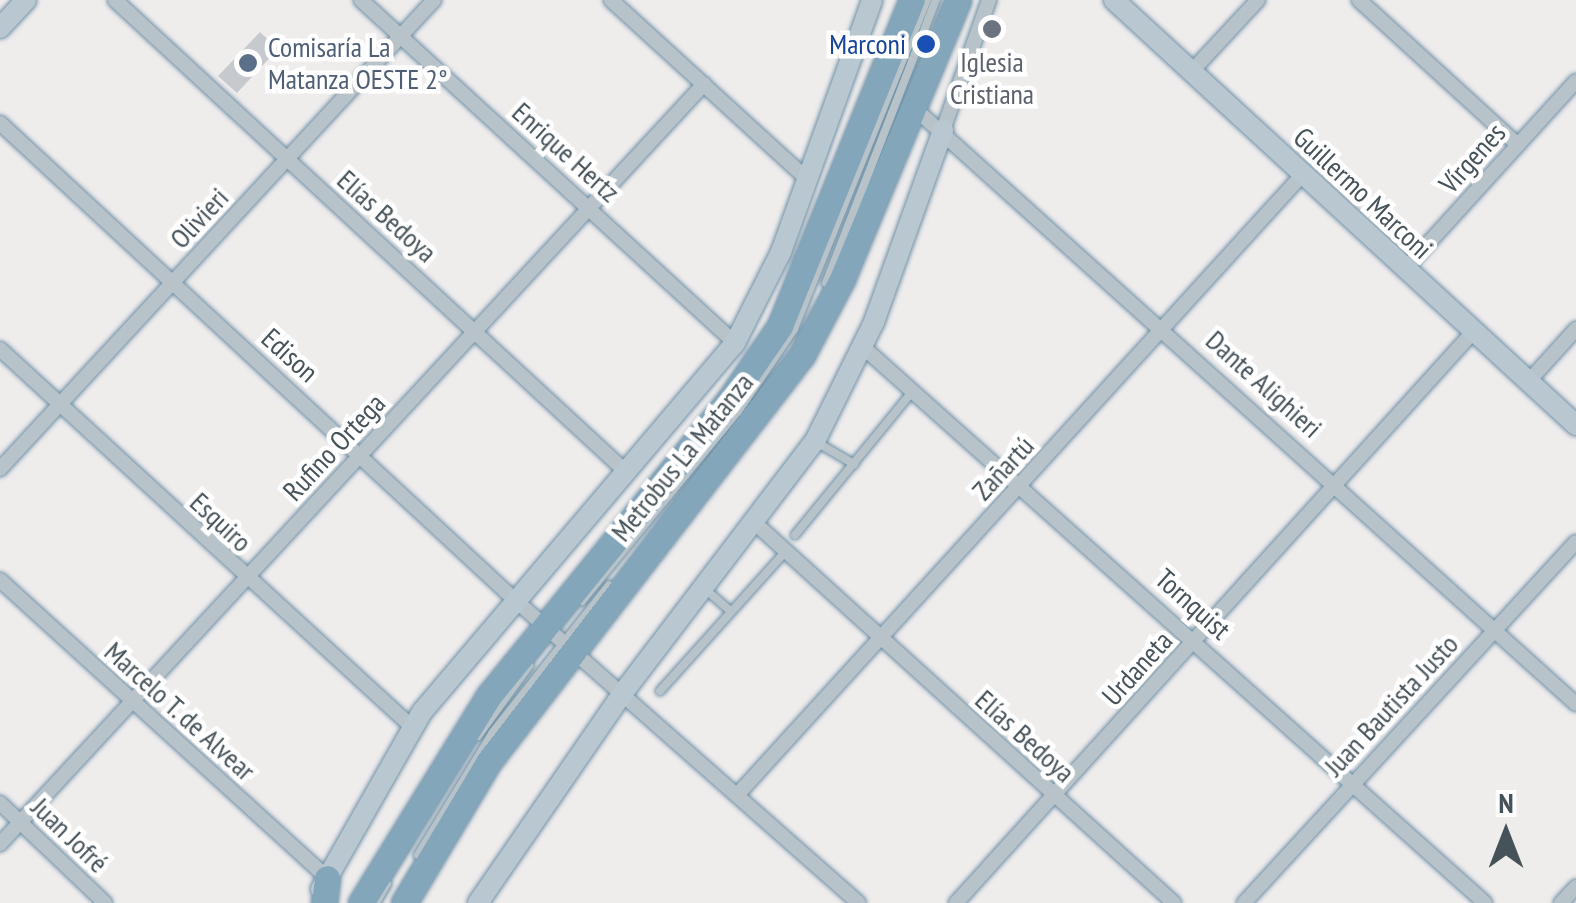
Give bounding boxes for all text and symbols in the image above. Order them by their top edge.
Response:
marker: Iglesia Cristiana [981,18,1003,40]
place label: Marconi [829,27,906,61]
place label: Comisaría La Matanza OESTE 2° [268,30,447,96]
marker: Marconi [915,33,937,55]
place label: Iglesia Cristiana [950,45,1034,111]
marker: Comisaría La Matanza OESTE 2° [237,52,259,74]
street label: Enrique Hertz [506,95,626,209]
street label: Vírgenes [1432,116,1512,200]
street label: Guillermo Marconi [1287,120,1439,266]
street label: Elías Bedoya [331,163,443,269]
street label: Olivieri [163,181,235,255]
street label: Edison [255,321,325,389]
street label: Dante Alighieri [1199,323,1329,445]
street label: Metrobus La Matanza [604,366,760,548]
street label: Rufino Ortega [276,387,392,507]
street label: Zañartú [965,429,1041,507]
street label: Esquiro [183,485,259,559]
street label: Tornquist [1149,562,1237,646]
street label: Urdaneta [1095,624,1179,712]
street label: Juan Bautista Justo [1317,627,1465,783]
street label: Marcelo T. de Alvear [97,634,263,788]
street label: Elías Bedoya [969,683,1081,789]
north arrow [1456,783,1556,883]
text: N [1498,784,1514,821]
street label: Juan Jofré [25,791,115,879]

